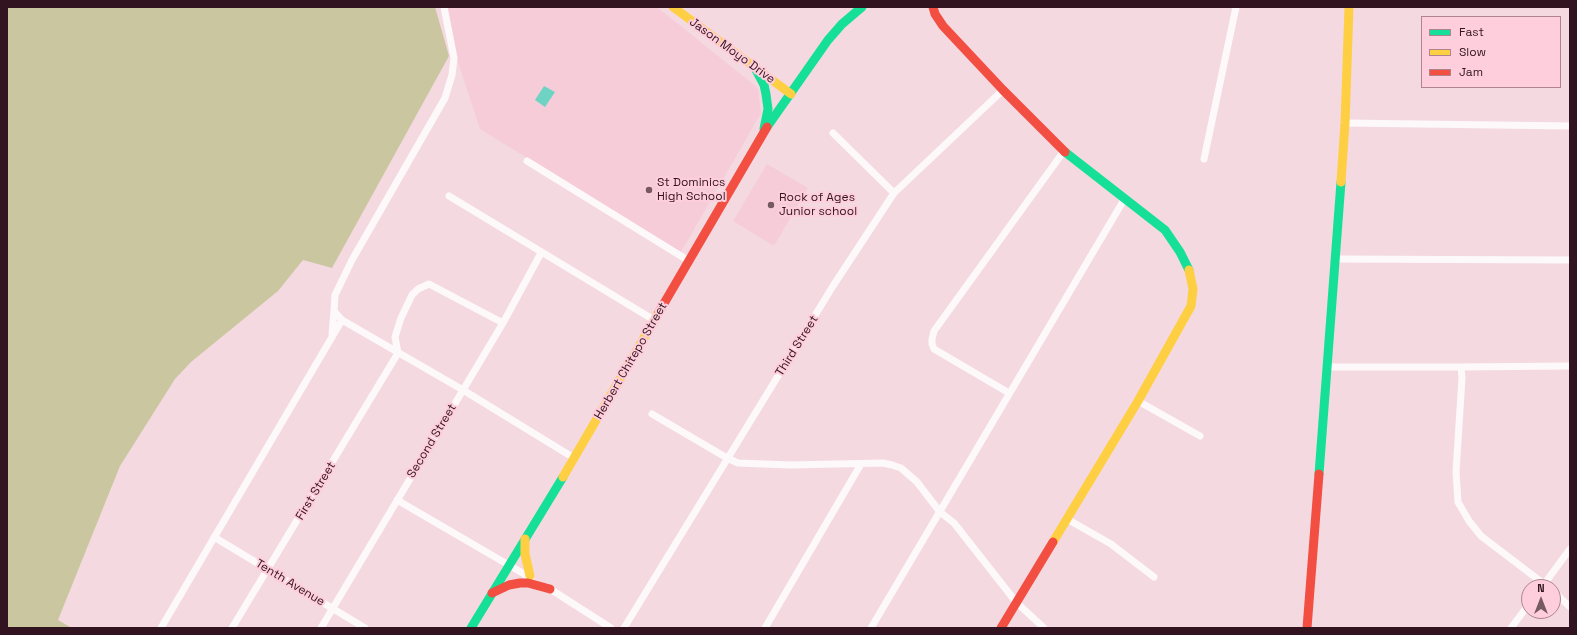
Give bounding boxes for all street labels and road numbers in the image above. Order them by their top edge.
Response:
street label: Jason Moyo Drive [686,15,778,87]
street label: Herbert Chitepo Street [592,300,670,422]
street label: Third Street [773,313,821,379]
street label: Second Street [404,401,460,481]
street label: First Street [293,459,339,523]
street label: Tenth Avenue [253,557,327,609]

